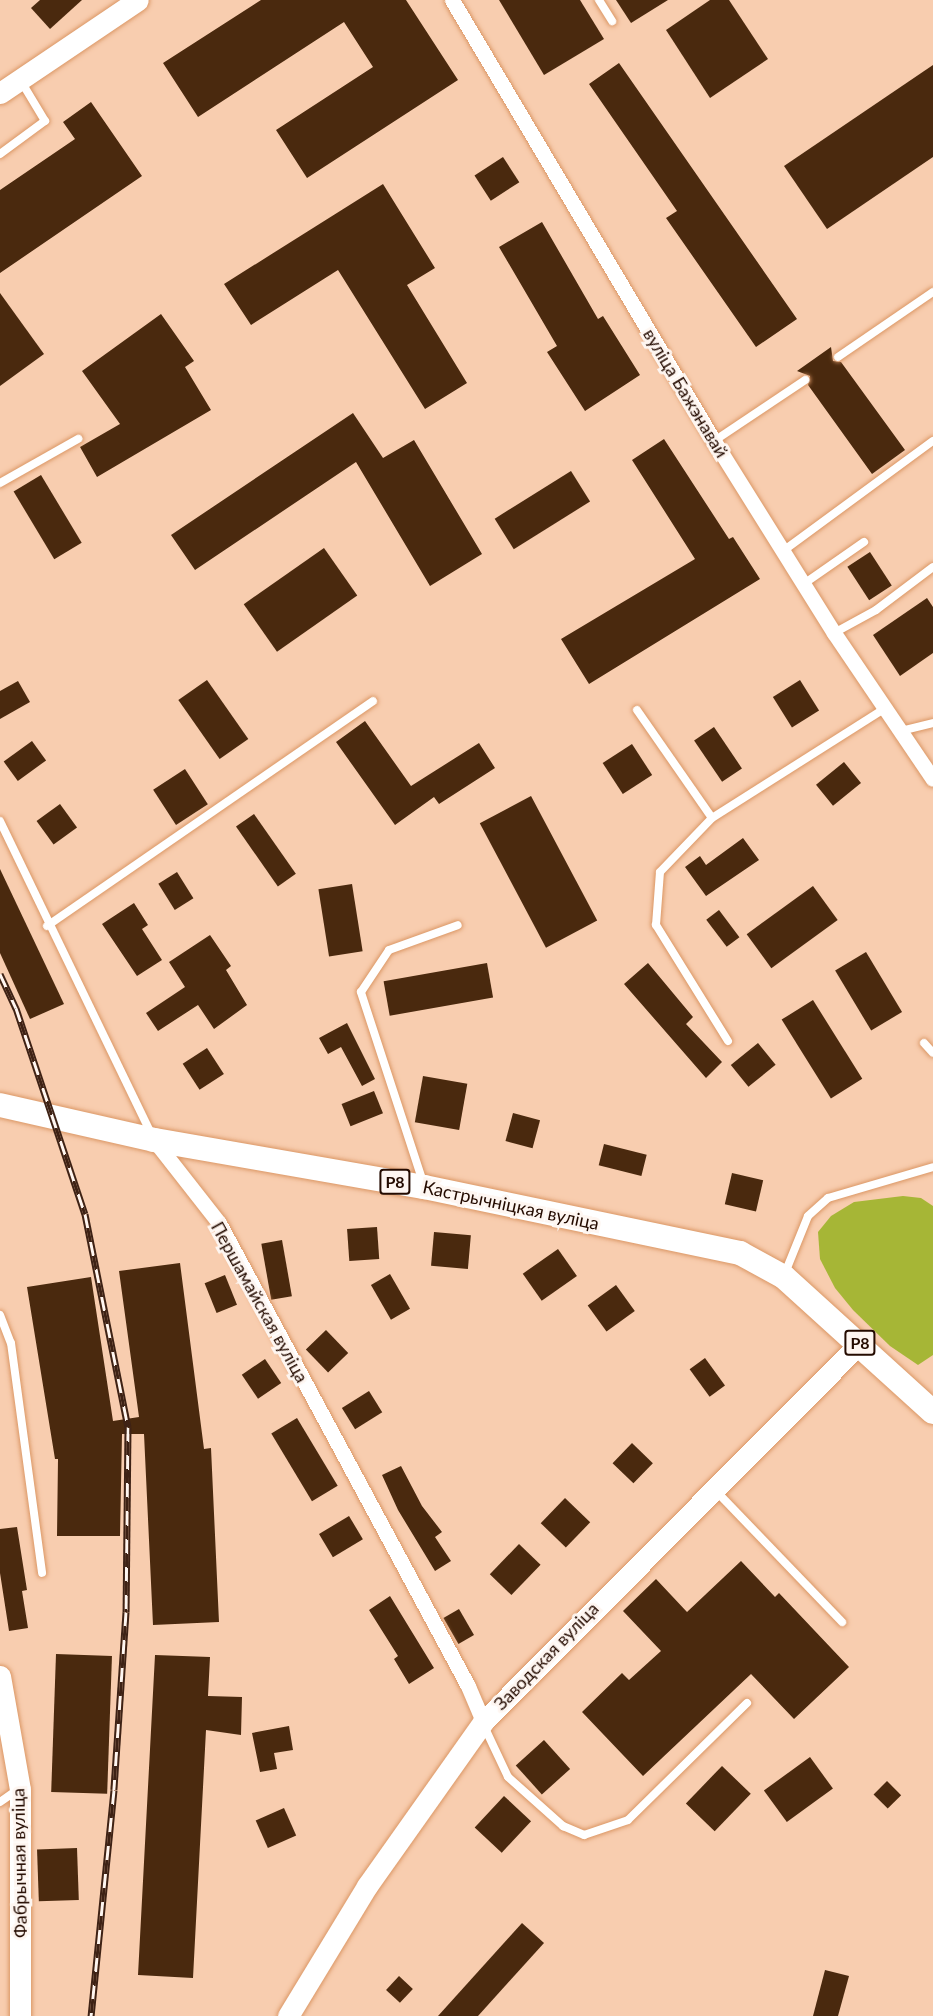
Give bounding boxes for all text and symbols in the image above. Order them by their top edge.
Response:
street label: вуліца Бажэнавай [639,325,733,461]
road number: Р8 [378,1169,412,1195]
street label: Кастрычніцкая вуліца [421,1176,601,1234]
street label: Першамайская вуліца [207,1218,313,1386]
road number: Р8 [844,1330,876,1356]
street label: Заводская вуліца [489,1598,603,1714]
street label: Фабрычная вуліца [7,1788,31,1938]

